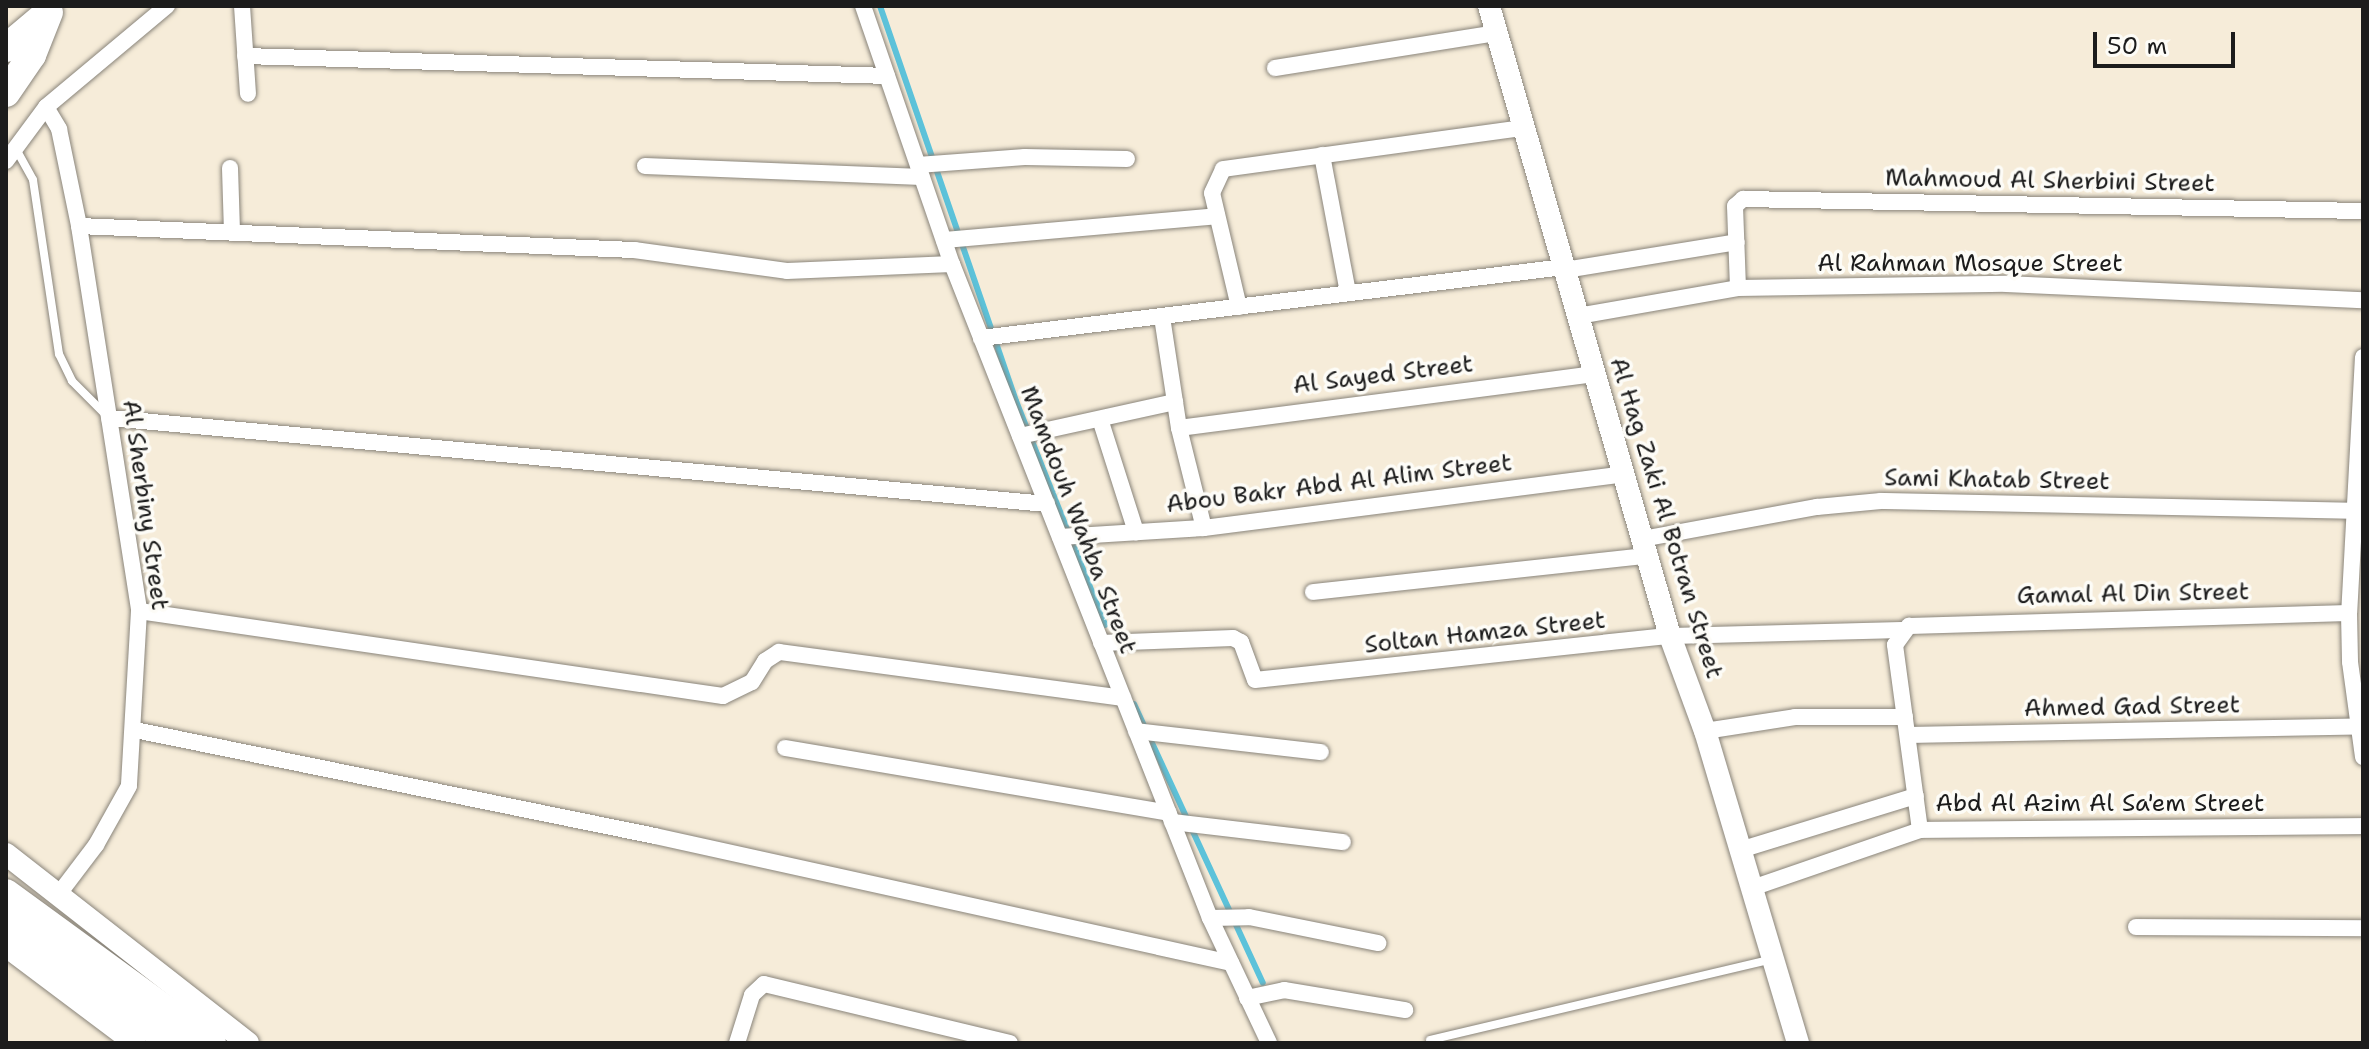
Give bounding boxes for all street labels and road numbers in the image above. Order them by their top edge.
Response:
street label: Mahmoud Al Sherbini Street [1885,164,2215,198]
street label: Al Rahman Mosque Street [1817,250,2123,278]
street label: Al Sayed Street [1291,350,1475,400]
street label: Al Hag Zaki Al Botran Street [1603,354,1729,682]
street label: Mamdouh Wahba Street [1014,382,1142,658]
street label: Al Sherbiny Street [116,398,174,612]
street label: Abou Bakr Abd Al Alim Street [1165,449,1513,519]
street label: Sami Khatab Street [1884,464,2110,496]
street label: Gamal Al Din Street [2016,578,2250,610]
street label: Soltan Hamza Street [1363,606,1607,660]
street label: Ahmed Gad Street [2024,691,2240,723]
street label: Abd Al Azim Al Sa'em Street [1935,790,2265,818]

